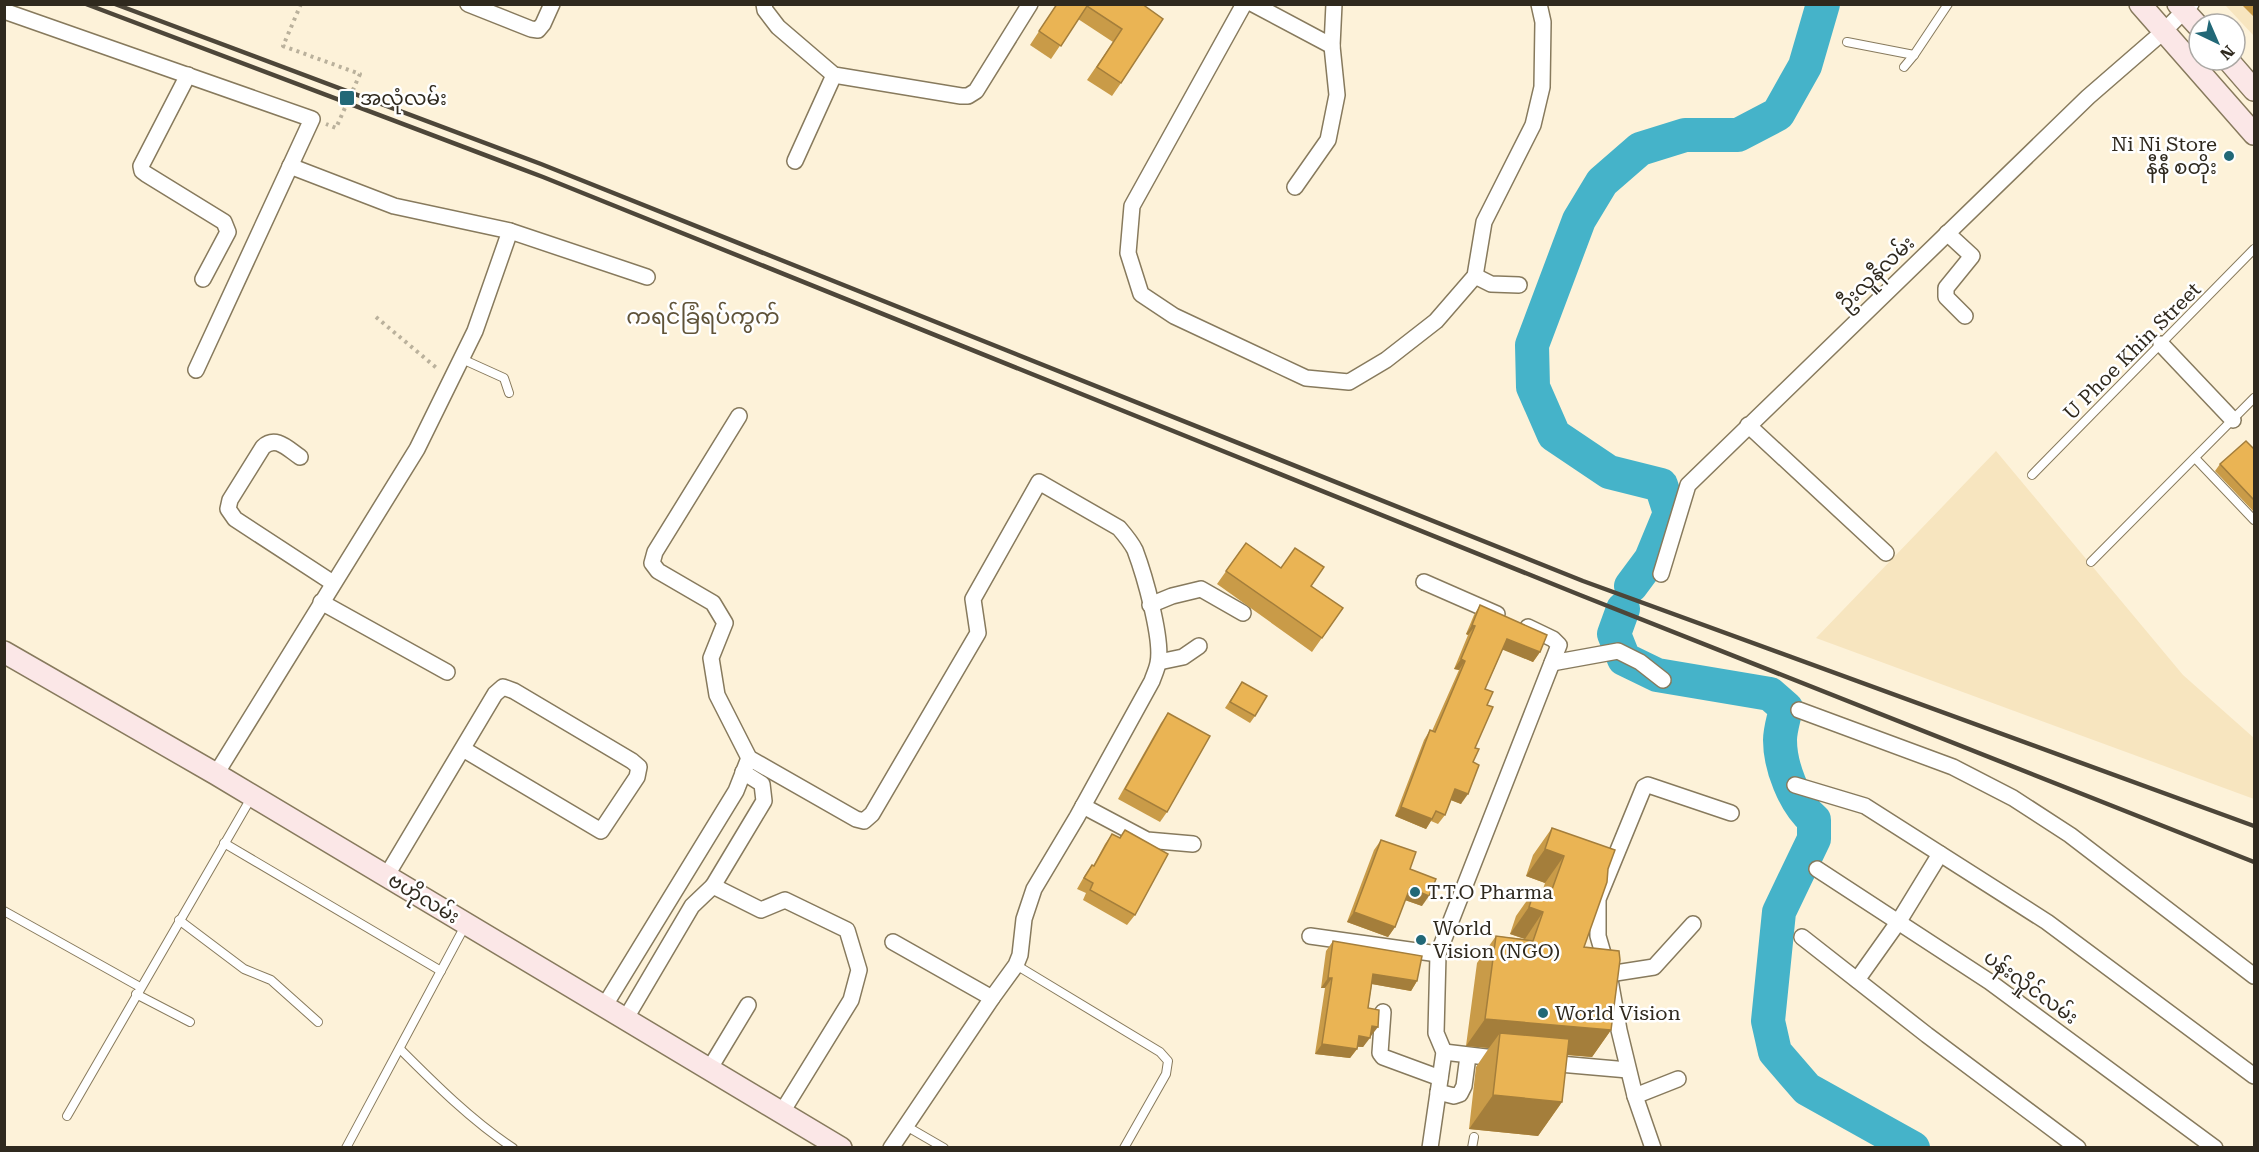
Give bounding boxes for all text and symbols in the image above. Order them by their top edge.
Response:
north arrow [2187,12,2247,72]
text: N [2216,41,2238,64]
place label: အလုံလမ်း [360,84,447,115]
marker: အလုံလမ်း [338,89,356,107]
place label: Ni Ni Store နီနီ စတိုး [2111,132,2217,184]
marker: Ni Ni Store နီနီ စတိုး [2222,149,2236,163]
street label: ဦးလူနီလမ်း [1831,229,1923,319]
street label: U Phoe Khin Street [2058,277,2206,425]
district label: ကရင်ခြံရပ်ကွက် [626,301,780,334]
street label: ဗဟိုလမ်း [381,866,465,933]
place label: T.T.O Pharma [1427,880,1553,904]
marker: T.T.O Pharma [1408,885,1422,899]
place label: World Vision (NGO) [1433,916,1560,963]
marker: World Vision (NGO) [1414,933,1428,947]
street label: ပန်းလှိုင်လမ်း [1977,943,2084,1032]
place label: World Vision [1555,1001,1681,1025]
marker: World Vision [1536,1006,1550,1020]

